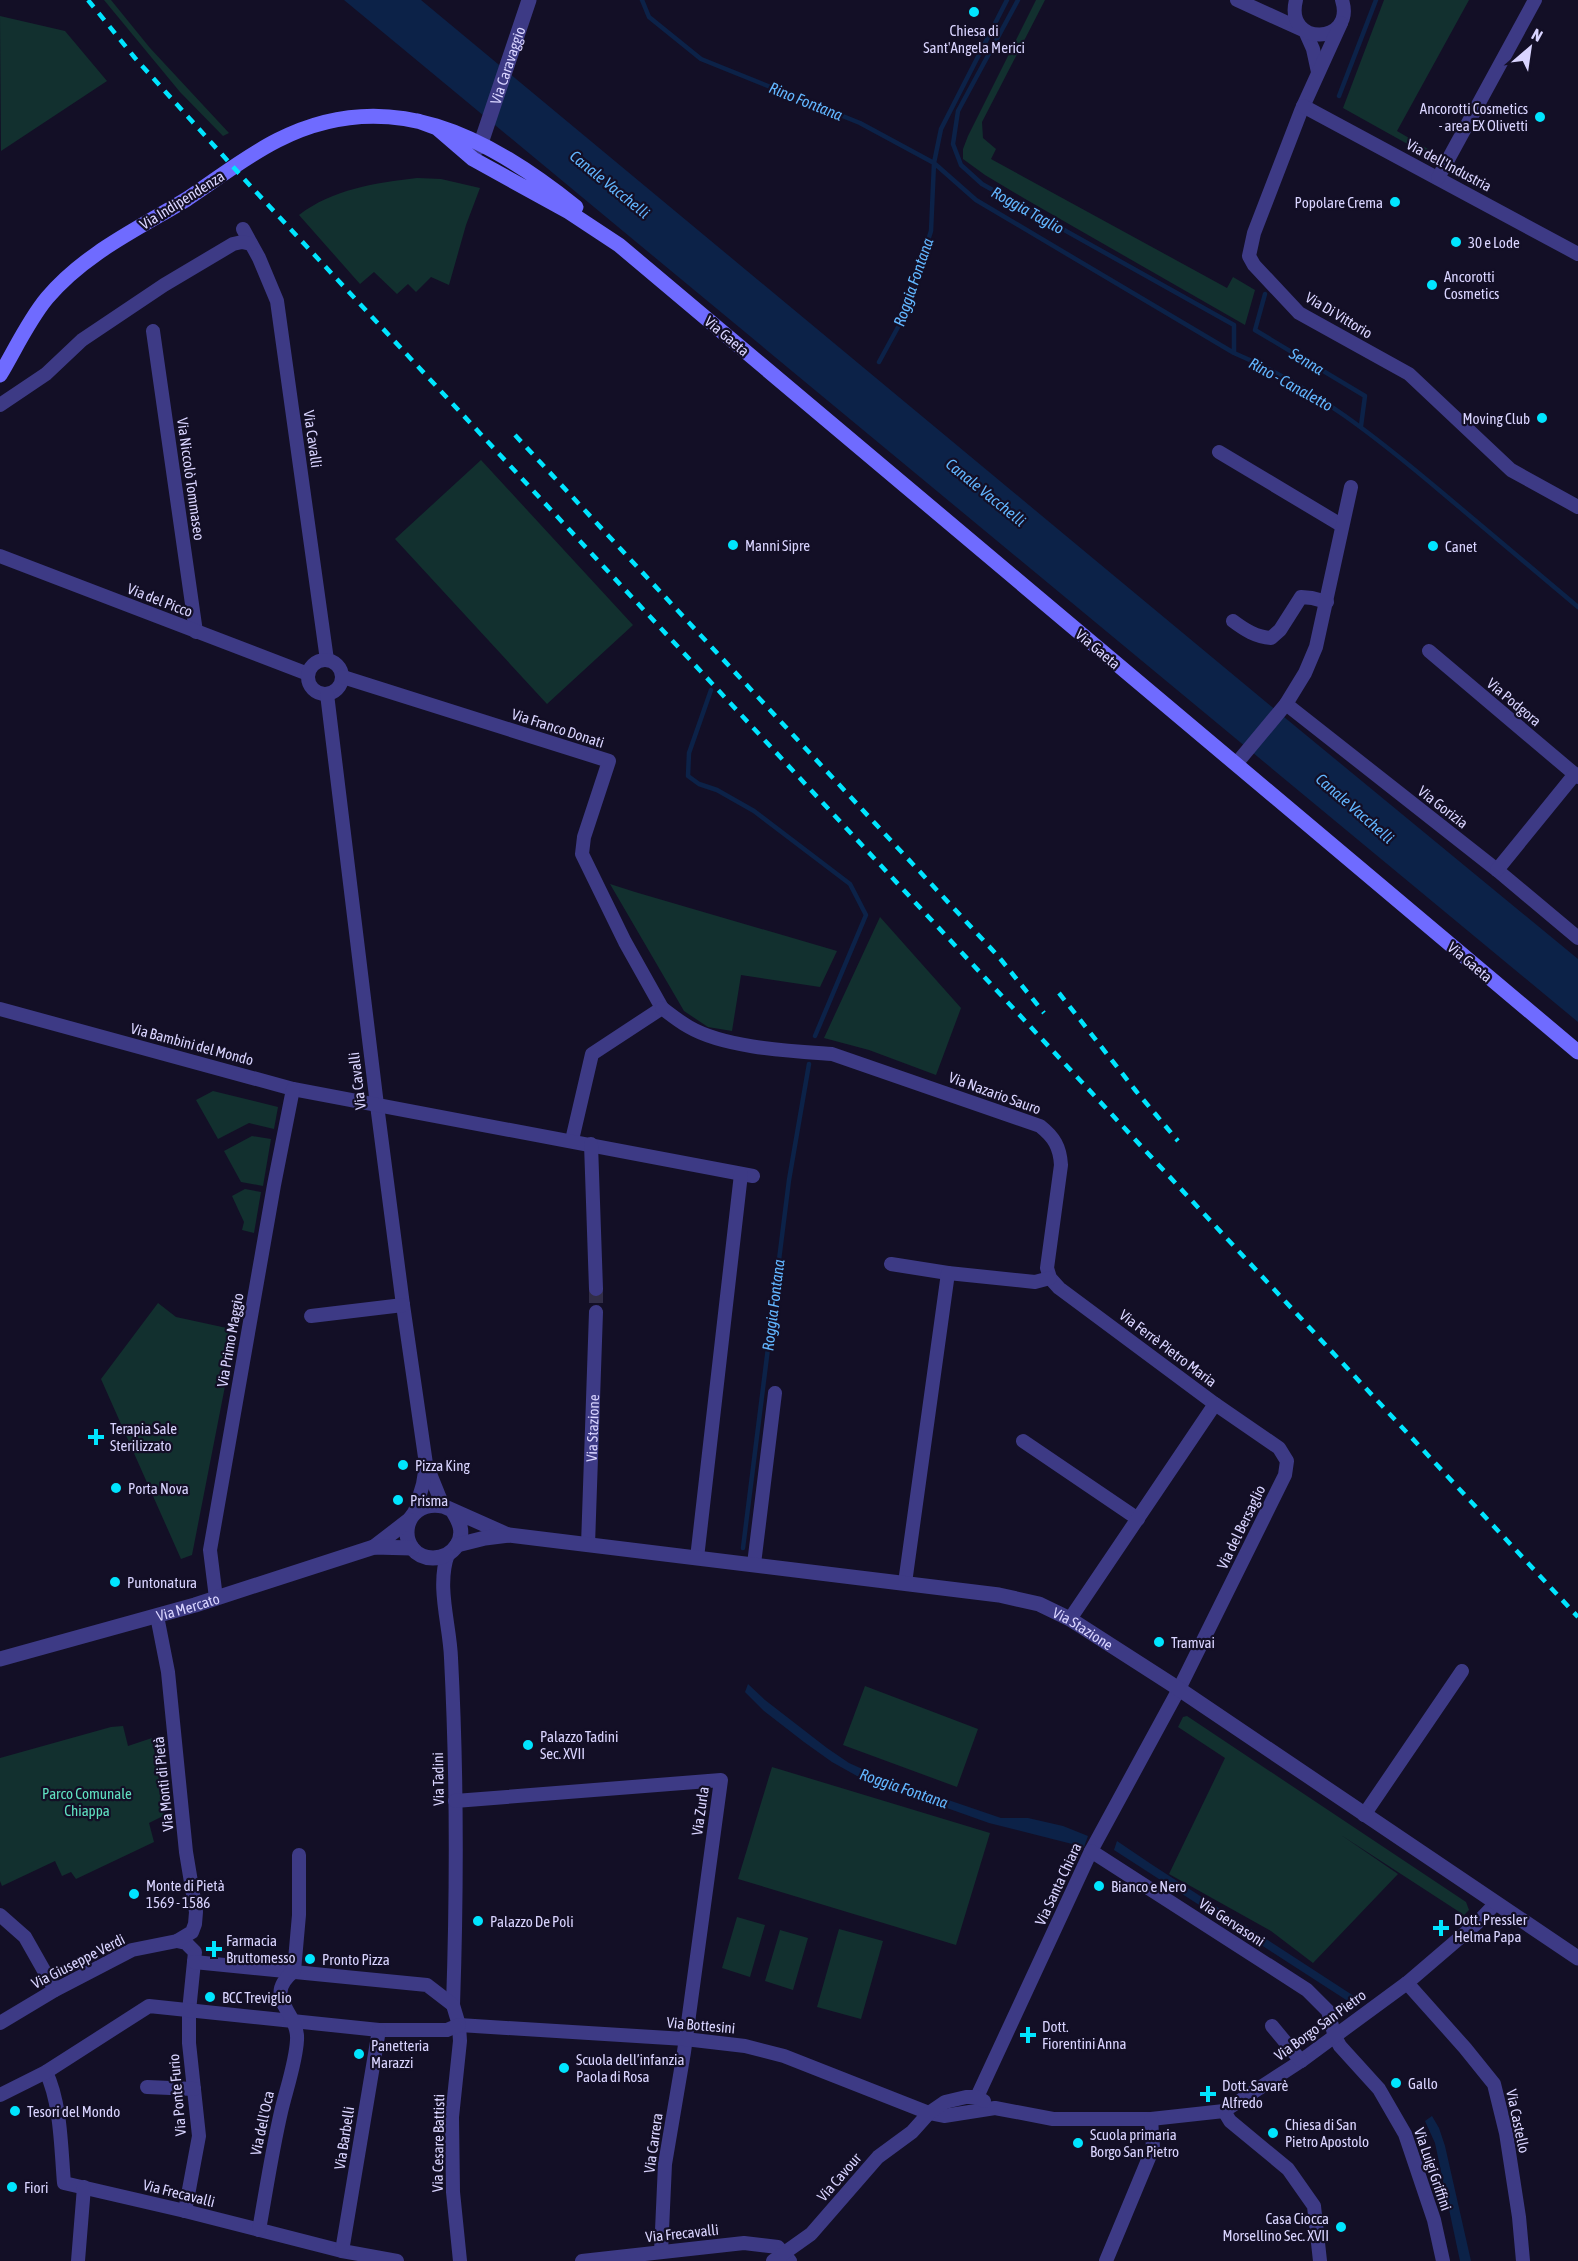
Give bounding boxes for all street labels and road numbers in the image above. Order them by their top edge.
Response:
street label: Via Caravaggio [486,24,528,106]
street label: Via dell'Industria [1403,135,1495,195]
street label: Via Indipendenza [137,167,227,233]
street label: Via Di Vittorio [1302,288,1376,342]
street label: Via Gaeta [701,312,753,360]
street label: Via Cavalli [301,409,325,469]
street label: Via Niccolò Tommaseo [174,417,208,541]
street label: Via del Picco [125,580,195,620]
street label: Via Gaeta [1072,625,1124,673]
street label: Via Podgora [1483,674,1545,730]
street label: Via Franco Donati [510,705,606,751]
street label: Via Gorizia [1415,782,1471,832]
street label: Via Gaeta [1444,938,1496,986]
street label: Via Bambini del Mondo [129,1019,255,1069]
street label: Via Cavalli [345,1051,369,1111]
street label: Via Nazario Sauro [947,1068,1043,1118]
street label: Via Primo Maggio [213,1292,247,1388]
street label: Via Ferrè Pietro Maria [1116,1306,1220,1390]
street label: Via Stazione [582,1394,602,1462]
street label: Via del Bersaglio [1213,1482,1269,1572]
street label: Via Mercato [154,1589,222,1624]
street label: Via Stazione [1050,1604,1116,1653]
street label: Via Monti di Pietà [150,1736,176,1832]
street label: Via Tadini [429,1752,447,1806]
street label: Via Zurla [688,1785,712,1837]
street label: Via Santa Chiara [1031,1840,1085,1928]
street label: Via Gervasoni [1196,1894,1268,1950]
street label: Via Giuseppe Verdi [29,1930,127,1992]
street label: Via Borgo San Pietro [1271,1986,1369,2064]
street label: Via Bottesini [666,2014,736,2036]
street label: Via Ponte Furio [165,2053,189,2137]
street label: Via Castello [1503,2088,1533,2154]
street label: Via dell'Oca [247,2089,277,2157]
street label: Via Cesare Battisti [429,2094,447,2192]
street label: Via Barbelli [331,2105,357,2171]
street label: Via Carrera [640,2112,666,2174]
street label: Via Luigi Griffini [1411,2125,1455,2213]
street label: Via Cavour [813,2149,865,2205]
street label: Via Frecavalli [141,2176,217,2210]
street label: Via Frecavalli [644,2221,720,2245]

